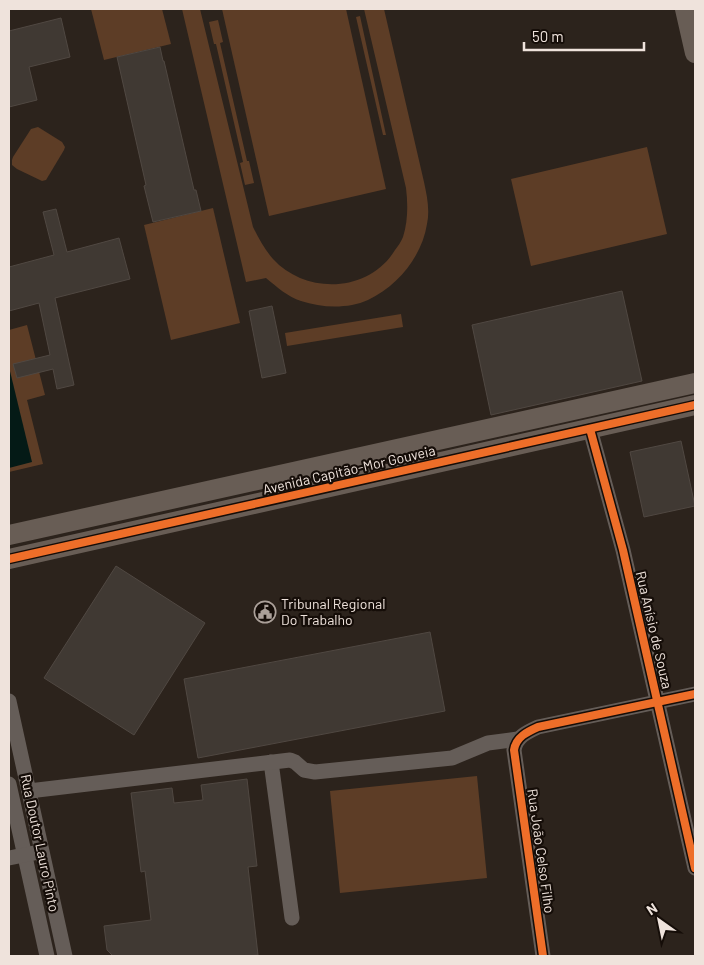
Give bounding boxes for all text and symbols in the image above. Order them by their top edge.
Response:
scale bar [524,20,644,52]
text: 50 m [532,27,564,45]
street label: Avenida Capitão-Mor Gouveia [261,441,437,498]
street label: Rua Anísio de Souza [633,569,676,690]
place label: Tribunal Regional Do Trabalho [281,595,385,628]
public building icon: Tribunal Regional Do Trabalho [253,600,277,624]
street label: Rua Doutor Lauro Pinto [18,773,63,913]
street label: Rua João Celso Filho [524,788,559,914]
north arrow [634,895,684,945]
text: N [643,899,660,918]

